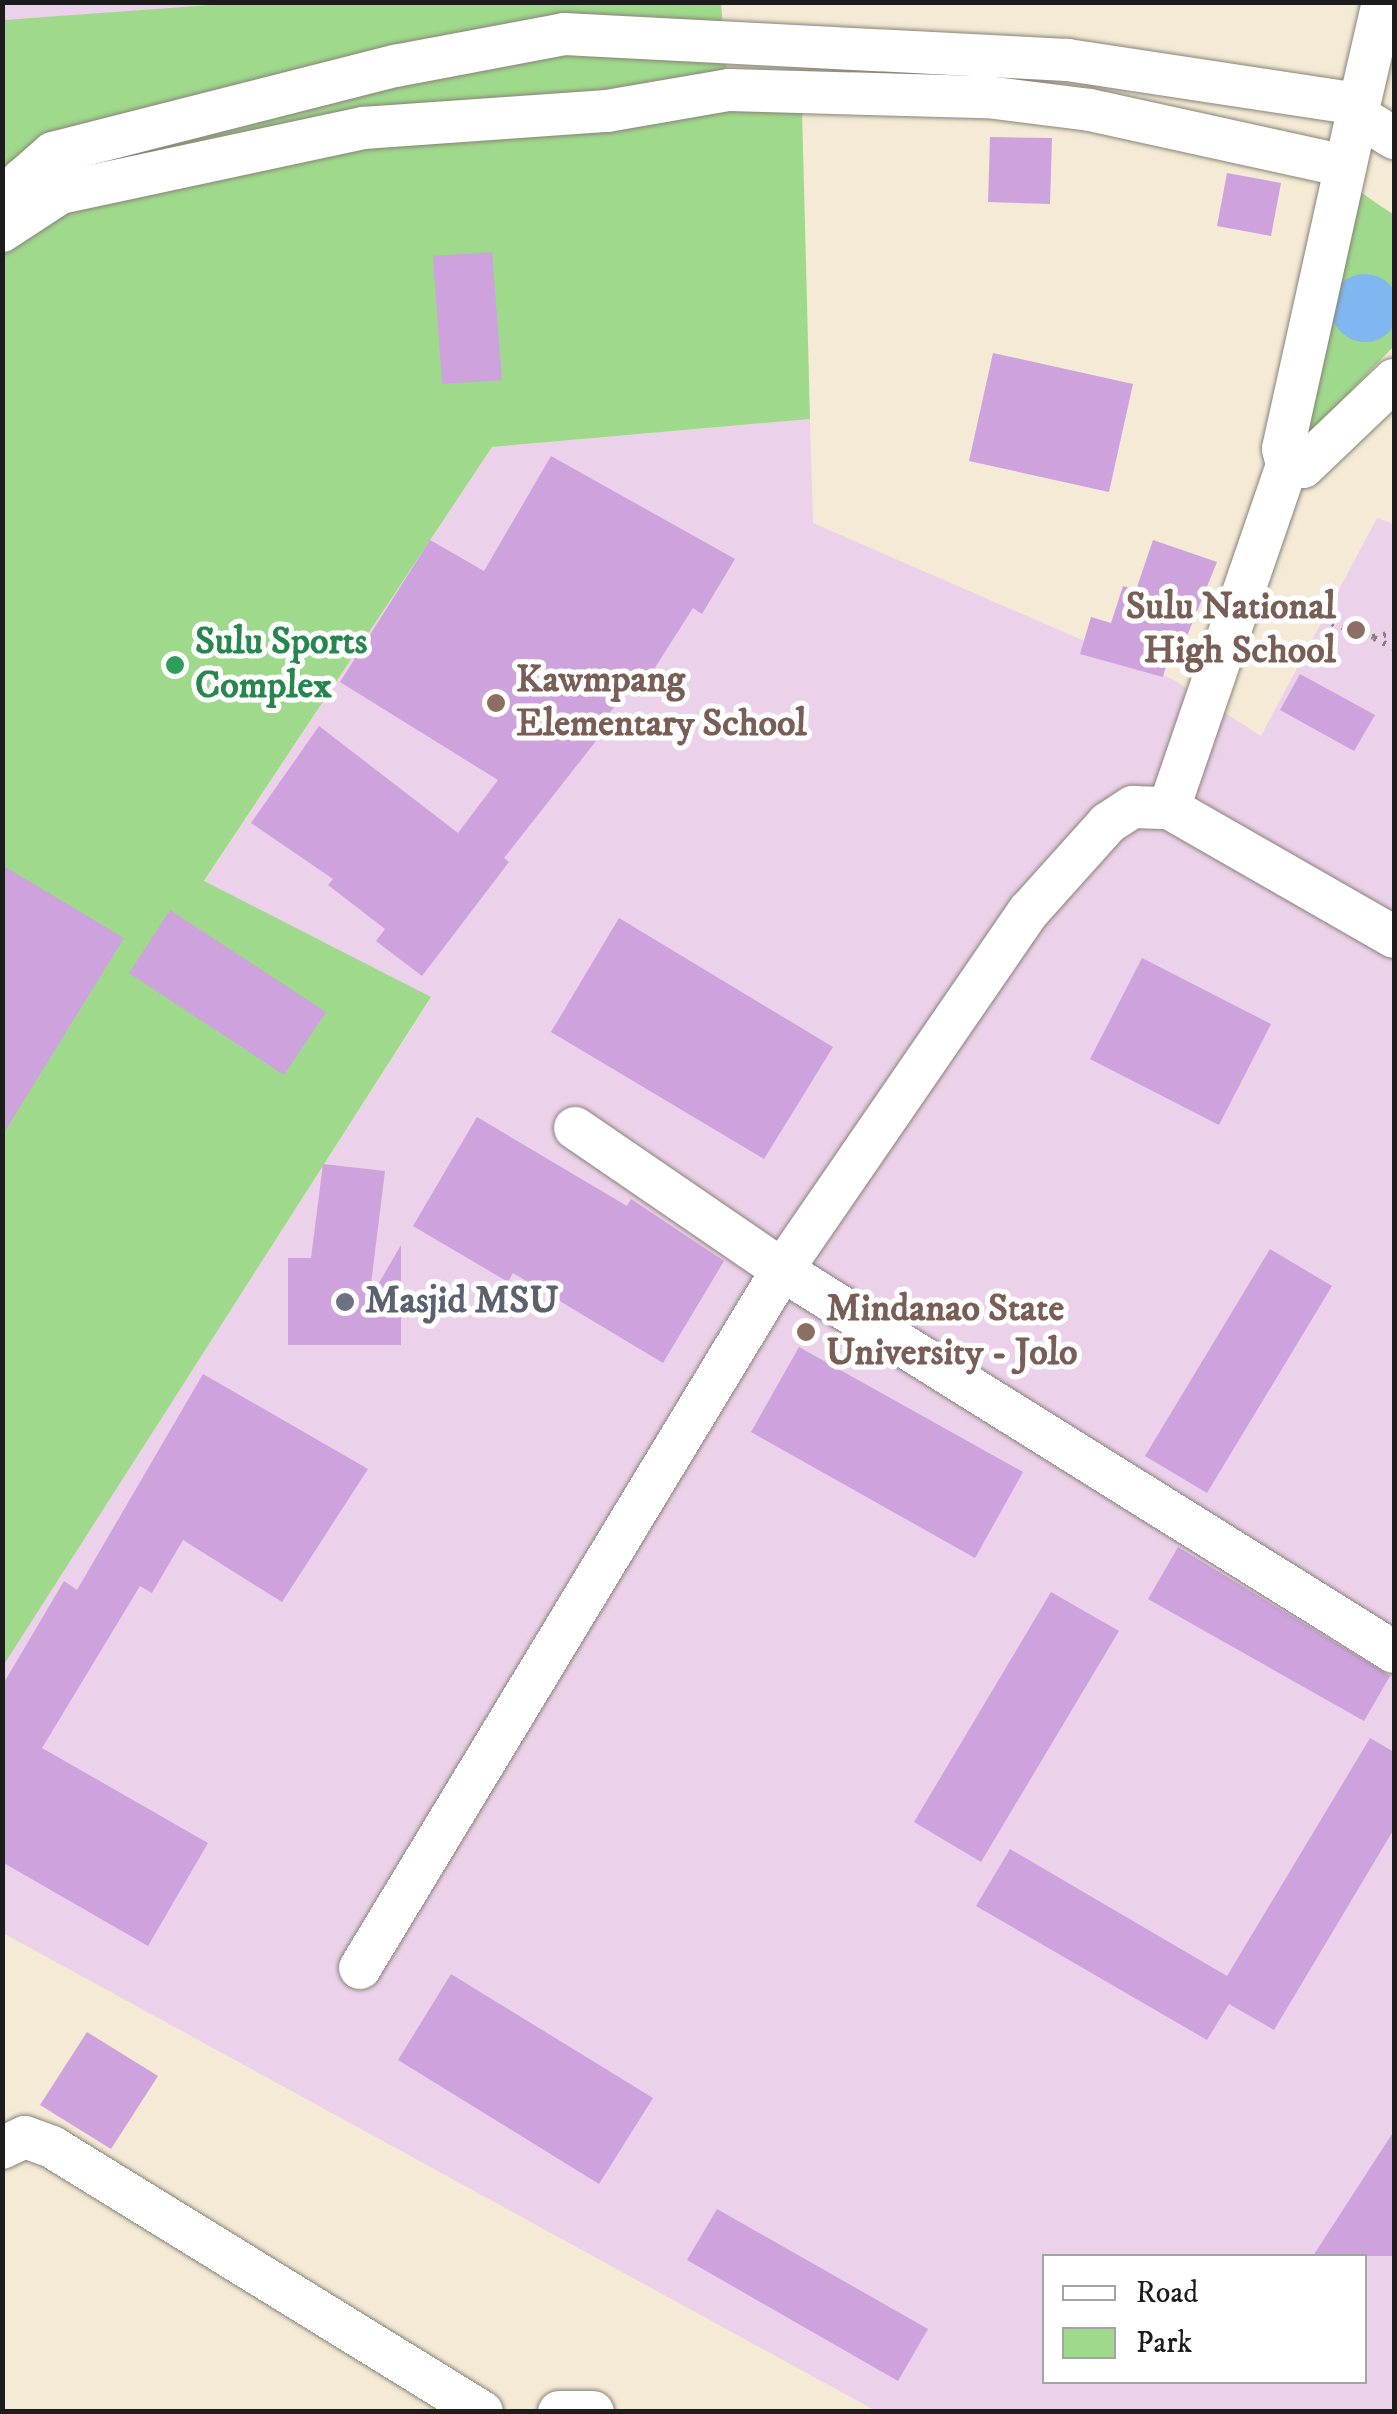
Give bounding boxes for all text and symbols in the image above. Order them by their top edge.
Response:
place label: Sulu National High School [1126,585,1336,674]
marker: Sulu National High School [1345,619,1367,641]
place label: Sulu Sports Complex [195,620,367,709]
marker: Sulu Sports Complex [164,654,186,676]
place label: Kawmpang Elementary School [516,658,807,748]
marker: Kawmpang Elementary School [485,692,507,714]
place label: Masjid MSU [365,1279,559,1325]
place label: Mindanao State University - Jolo [826,1287,1077,1376]
marker: Masjid MSU [334,1291,356,1313]
marker: Mindanao State University - Jolo [795,1321,817,1343]
legend [1042,2254,1367,2384]
text: Road [1136,2275,1198,2312]
text: Park [1136,2325,1192,2362]

